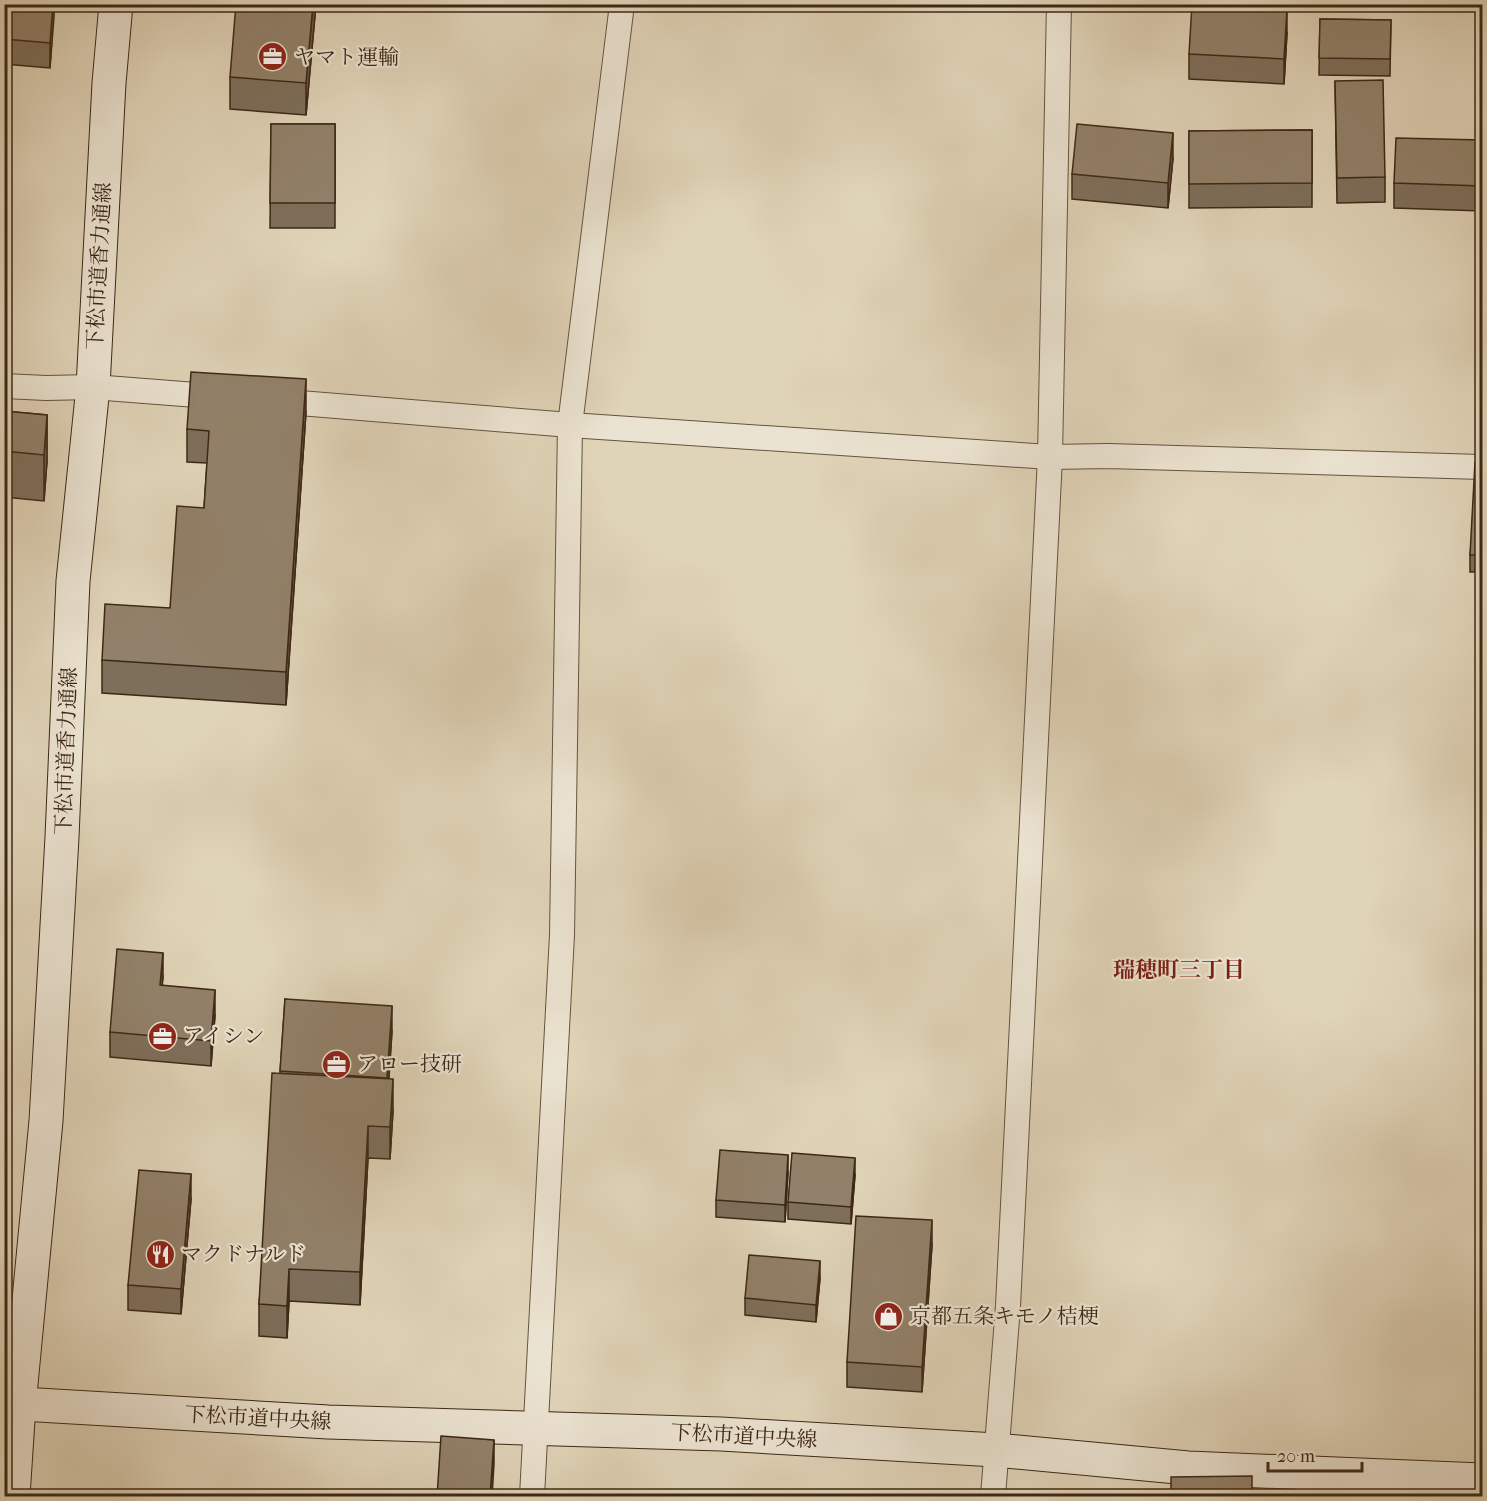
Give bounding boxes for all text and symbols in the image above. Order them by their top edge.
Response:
office icon: ヤマト運輸 [257,41,289,73]
place label: ヤマト運輸 [294,45,399,69]
street label: 下松市道香力通線 [83,181,115,351]
street label: 下松市道香力通線 [51,667,81,835]
district label: 瑞穂町三丁目 [1113,957,1245,983]
office icon: アイシン [146,1020,178,1052]
place label: アイシン [183,1024,265,1048]
office icon: アロー技研 [320,1048,352,1080]
place label: アロー技研 [357,1052,462,1076]
restaurant icon: マクドナルド [144,1238,176,1270]
place label: マクドナルド [181,1242,306,1266]
shop icon: 京都五条キモノ桔梗 [873,1300,905,1332]
place label: 京都五条キモノ桔梗 [910,1304,1099,1328]
street label: 下松市道中央線 [184,1402,332,1434]
street label: 下松市道中央線 [670,1420,818,1452]
scale bar [1268,1435,1362,1473]
text: 20 m [1277,1446,1315,1467]

